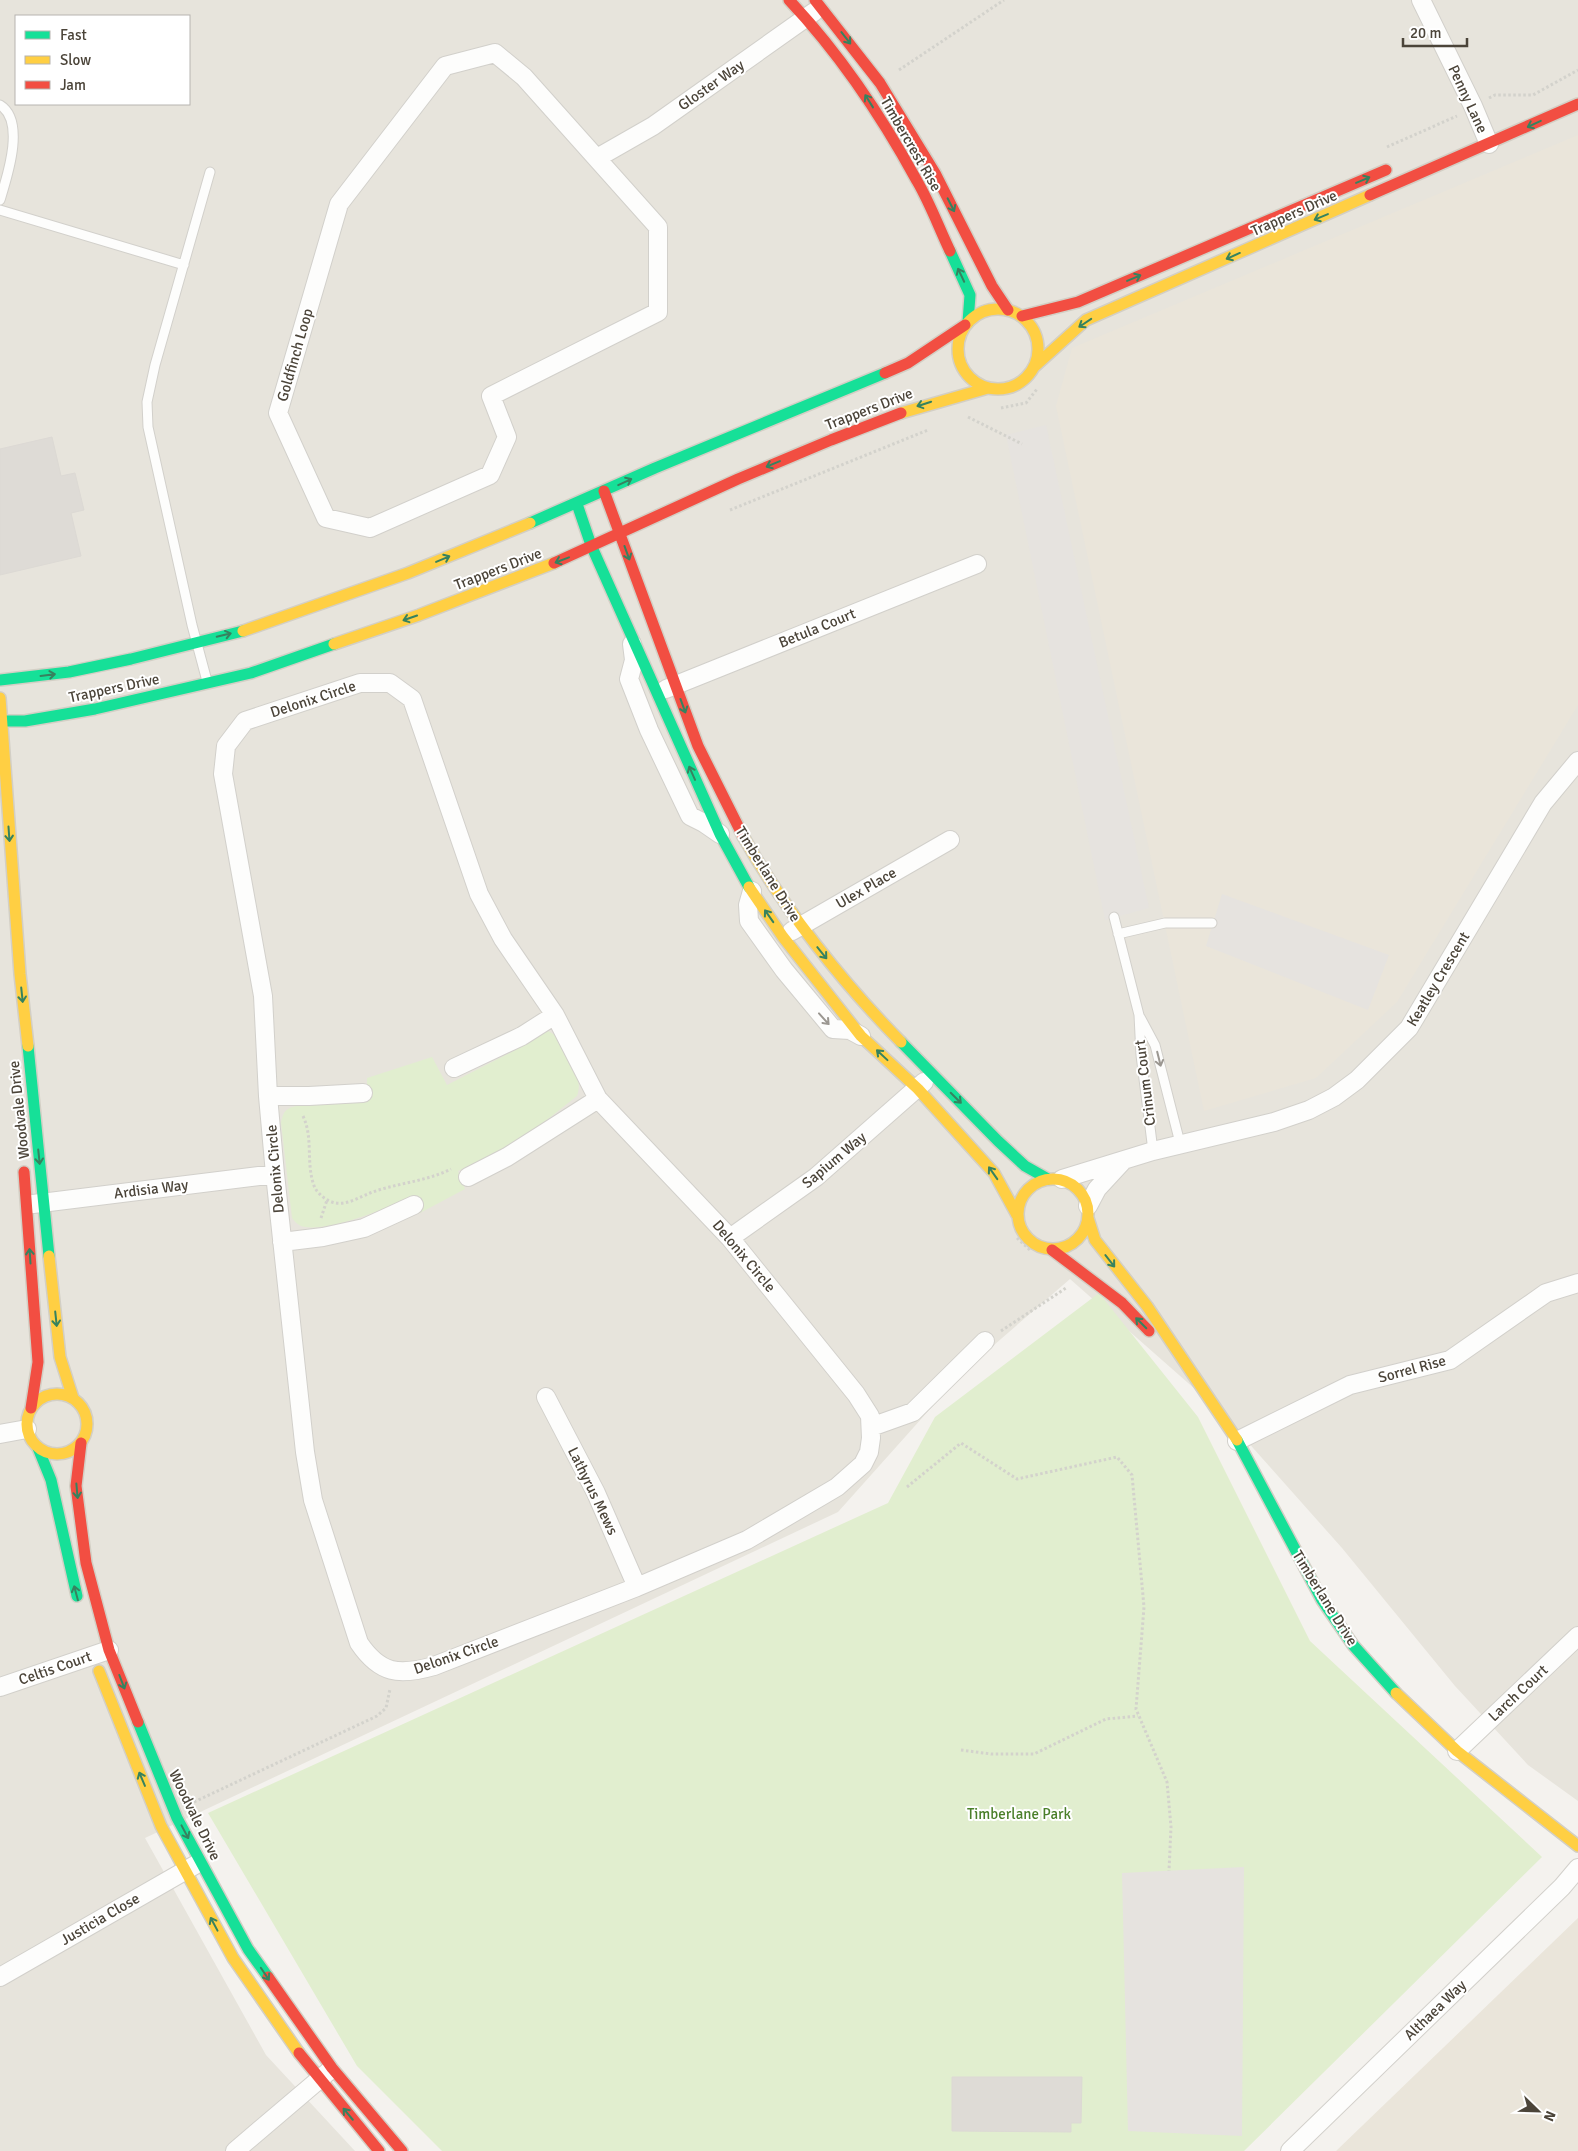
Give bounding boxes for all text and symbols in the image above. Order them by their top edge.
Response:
legend [15,15,190,105]
scale bar [1403,15,1467,47]
text: 20 m [1410,24,1441,42]
text: Fast [60,26,87,44]
one-way arrow [840,31,851,44]
text: Slow [60,51,91,69]
street label: Gloster Way [675,56,747,114]
street label: Penny Lane [1444,62,1492,136]
text: Jam [60,76,86,94]
street label: Timbercrest Rise [877,94,945,194]
one-way arrow [863,95,873,109]
one-way arrow [1527,120,1542,130]
one-way arrow [1355,175,1370,185]
street label: Trappers Drive [1248,186,1340,240]
one-way arrow [946,197,956,212]
one-way arrow [1314,213,1329,223]
one-way arrow [1226,251,1241,261]
one-way arrow [956,268,966,283]
one-way arrow [1126,273,1141,283]
street label: Goldfinch Loop [273,306,317,404]
one-way arrow [1078,317,1092,328]
street label: Trappers Drive [823,384,915,434]
one-way arrow [917,400,932,409]
one-way arrow [766,459,781,469]
one-way arrow [617,476,632,486]
street label: Trappers Drive [452,544,544,594]
one-way arrow [623,545,632,561]
one-way arrow [435,553,450,563]
one-way arrow [555,556,570,565]
street label: Betula Court [776,604,858,652]
one-way arrow [403,614,418,623]
one-way arrow [215,630,231,639]
one-way arrow [40,670,56,680]
street label: Trappers Drive [67,670,161,706]
street label: Delonix Circle [268,677,358,721]
one-way arrow [679,698,688,713]
one-way arrow [687,766,697,781]
street label: Timberlane Drive [732,823,804,925]
one-way arrow [5,825,14,841]
street label: Ulex Place [832,863,900,913]
one-way arrow [764,909,774,923]
street label: Keatley Crescent [1403,928,1473,1030]
one-way arrow [817,946,828,959]
one-way arrow [17,987,27,1003]
one-way arrow [818,1012,830,1025]
street label: Crinum Court [1131,1039,1159,1127]
one-way arrow [875,1049,888,1061]
one-way arrow [1155,1051,1164,1067]
street label: Woodvale Drive [5,1060,33,1160]
one-way arrow [949,1092,961,1104]
street label: Delonix Circle [262,1124,288,1214]
street label: Sapium Way [798,1128,870,1192]
one-way arrow [34,1149,44,1165]
one-way arrow [988,1166,998,1180]
street label: Ardisia Way [113,1176,189,1202]
street label: Delonix Circle [709,1216,779,1296]
one-way arrow [26,1248,35,1264]
one-way arrow [1105,1254,1116,1267]
one-way arrow [51,1310,61,1326]
one-way arrow [1135,1316,1147,1329]
street label: Sorrel Rise [1376,1351,1448,1387]
street label: Lathyrus Mews [564,1444,622,1538]
one-way arrow [72,1483,81,1499]
street label: Timberlane Drive [1289,1547,1361,1649]
one-way arrow [71,1585,80,1601]
street label: Delonix Circle [411,1632,501,1678]
street label: Celtis Court [16,1647,94,1689]
street label: Larch Court [1484,1661,1552,1725]
one-way arrow [118,1674,127,1690]
street label: Woodvale Drive [165,1767,225,1863]
one-way arrow [136,1772,146,1787]
park label: Timberlane Park [967,1805,1072,1823]
one-way arrow [181,1824,190,1839]
street label: Justicia Close [57,1889,143,1949]
one-way arrow [209,1916,219,1931]
one-way arrow [260,1966,270,1980]
street label: Althaea Way [1400,1976,1470,2044]
north arrow [1513,2086,1563,2136]
one-way arrow [342,2107,353,2120]
text: N [1540,2108,1559,2124]

